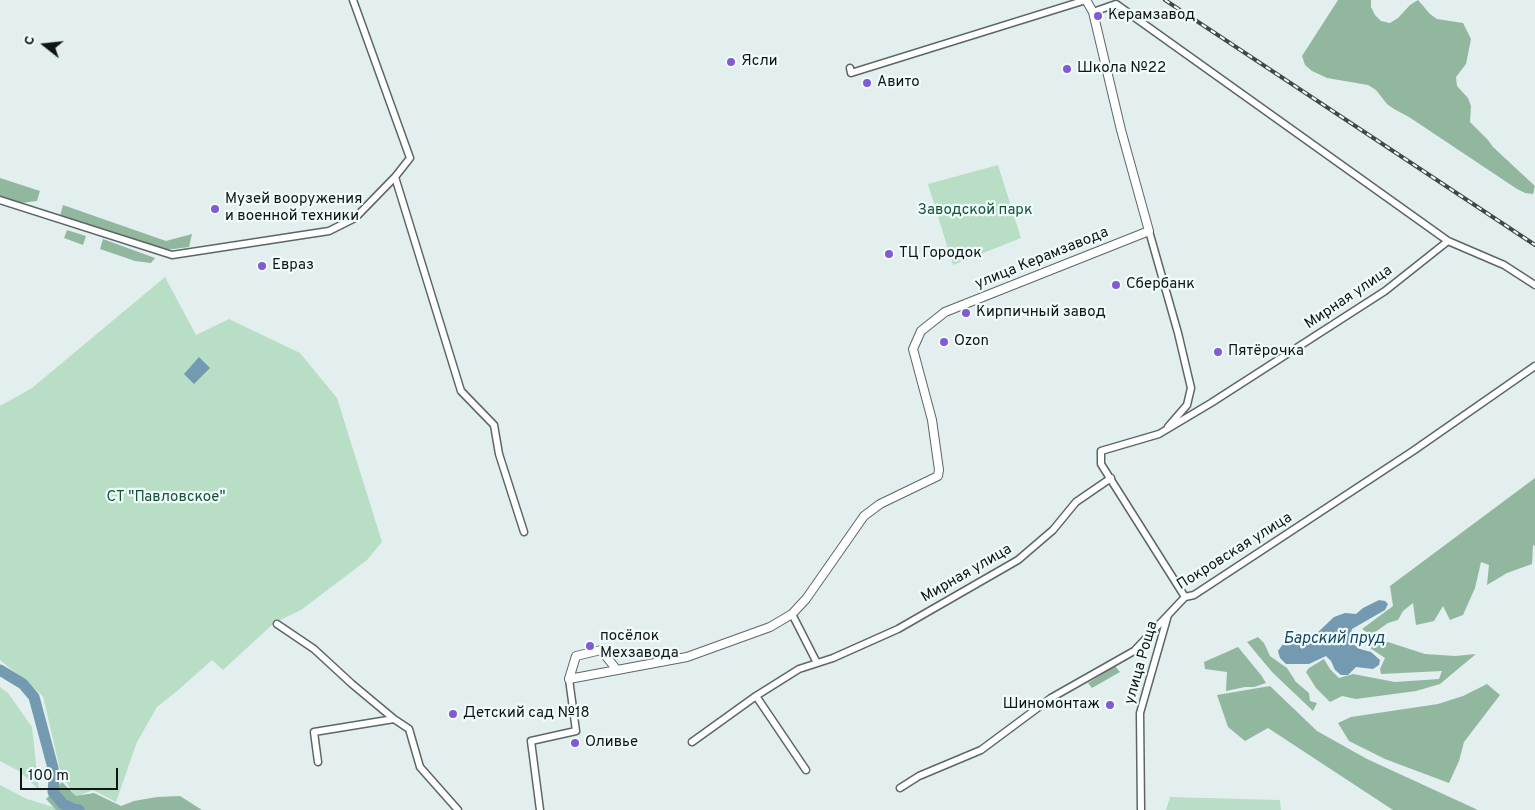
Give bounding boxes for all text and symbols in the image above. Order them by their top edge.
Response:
place label: Керамзавод [1108,7,1195,25]
marker: Керамзавод [1092,10,1104,22]
north arrow [20,20,70,70]
text: С [21,34,40,47]
place label: Ясли [741,53,777,71]
marker: Ясли [725,56,737,68]
place label: Школа №22 [1077,60,1166,78]
marker: Школа №22 [1061,63,1073,75]
place label: Авито [877,74,920,92]
marker: Авито [861,77,873,89]
place label: Музей вооружения и военной техники [225,191,362,226]
park label: Заводской парк [918,202,1032,220]
marker: Музей вооружения и военной техники [209,203,221,215]
street label: улица Керамзавода [973,224,1111,294]
place label: ТЦ Городок [899,245,982,263]
marker: ТЦ Городок [883,248,895,260]
place label: Евраз [272,257,314,275]
marker: Евраз [256,260,268,272]
street label: Мирная улица [1302,262,1396,334]
place label: Сбербанк [1126,276,1195,294]
marker: Сбербанк [1110,279,1122,291]
place label: Кирпичный завод [976,304,1106,322]
marker: Кирпичный завод [960,307,972,319]
place label: Ozon [954,333,989,351]
marker: Ozon [938,336,950,348]
place label: Пятёрочка [1228,343,1304,361]
marker: Пятёрочка [1212,346,1224,358]
park label: СТ "Павловское" [107,489,225,507]
street label: Покровская улица [1174,509,1296,595]
street label: Мирная улица [919,541,1015,607]
street label: улица Роща [1122,619,1162,707]
place label: посёлок Мехзавода [600,628,679,663]
water label: Барский пруд [1283,630,1385,650]
marker: посёлок Мехзавода [584,640,596,652]
place label: Шиномонтаж [1003,696,1100,714]
marker: Шиномонтаж [1104,699,1116,711]
place label: Детский сад №18 [463,705,590,723]
marker: Детский сад №18 [447,708,459,720]
place label: Оливье [585,734,638,752]
marker: Оливье [569,737,581,749]
scale bar [22,758,120,790]
text: 100 m [28,767,69,786]

